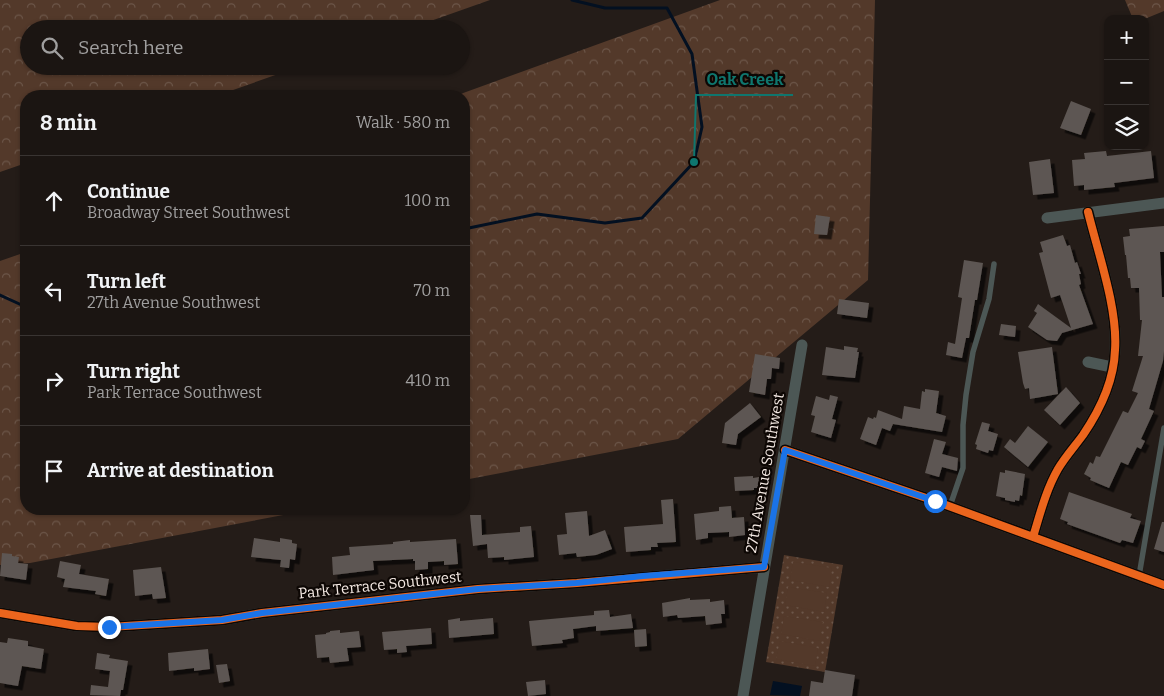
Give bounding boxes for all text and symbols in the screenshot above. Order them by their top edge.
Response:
map controls [1104,15,1149,150]
button: + [1104,15,1149,60]
search box [20,20,470,75]
icon: search [38,34,66,62]
text: Search here [78,36,183,59]
button: − [1104,60,1149,105]
callout: Oak Creek [696,64,793,95]
text: Oak Creek [707,70,784,89]
button: layers [1104,105,1149,150]
text: 8 min [40,110,97,136]
text: Walk · 580 m [356,113,450,132]
text: Continue [87,180,170,203]
icon: ahead [40,187,68,215]
text: 100 m [405,191,450,210]
text: Broadway Street Southwest [87,203,290,222]
text: Turn left [87,270,166,293]
icon: left [40,277,68,305]
text: 70 m [414,281,450,300]
text: 27th Avenue Southwest [87,293,260,312]
text: Turn right [87,360,180,383]
icon: right [40,367,68,395]
text: 410 m [405,371,450,390]
text: Park Terrace Southwest [87,383,262,402]
street label: 27th Avenue Southwest [742,391,788,555]
icon: arrive [40,457,68,485]
text: Arrive at destination [87,459,274,482]
route start [924,490,947,513]
street label: Park Terrace Southwest [298,567,463,603]
route end [98,616,121,639]

